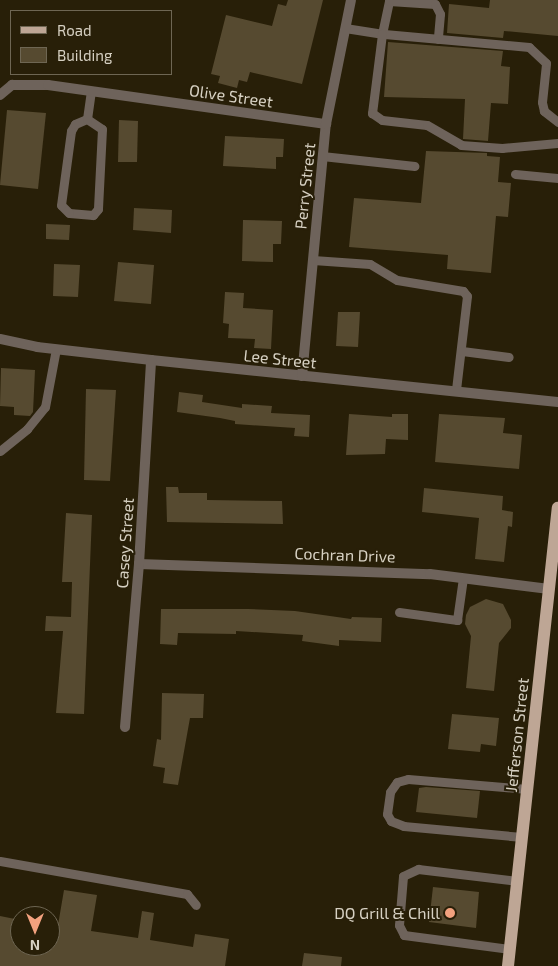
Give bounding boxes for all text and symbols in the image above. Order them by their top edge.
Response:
legend [10,10,172,75]
text: Road [57,21,92,39]
text: Building [57,46,112,64]
street label: Olive Street [188,81,274,111]
street label: Perry Street [291,142,319,230]
street label: Lee Street [242,346,318,372]
street label: Casey Street [112,497,138,589]
street label: Cochran Drive [294,544,396,566]
street label: Jefferson Street [501,677,533,793]
place label: DQ Grill & Chill [334,903,440,923]
north arrow [10,906,60,956]
marker: DQ Grill & Chill [444,907,456,919]
text: N [30,937,40,954]

